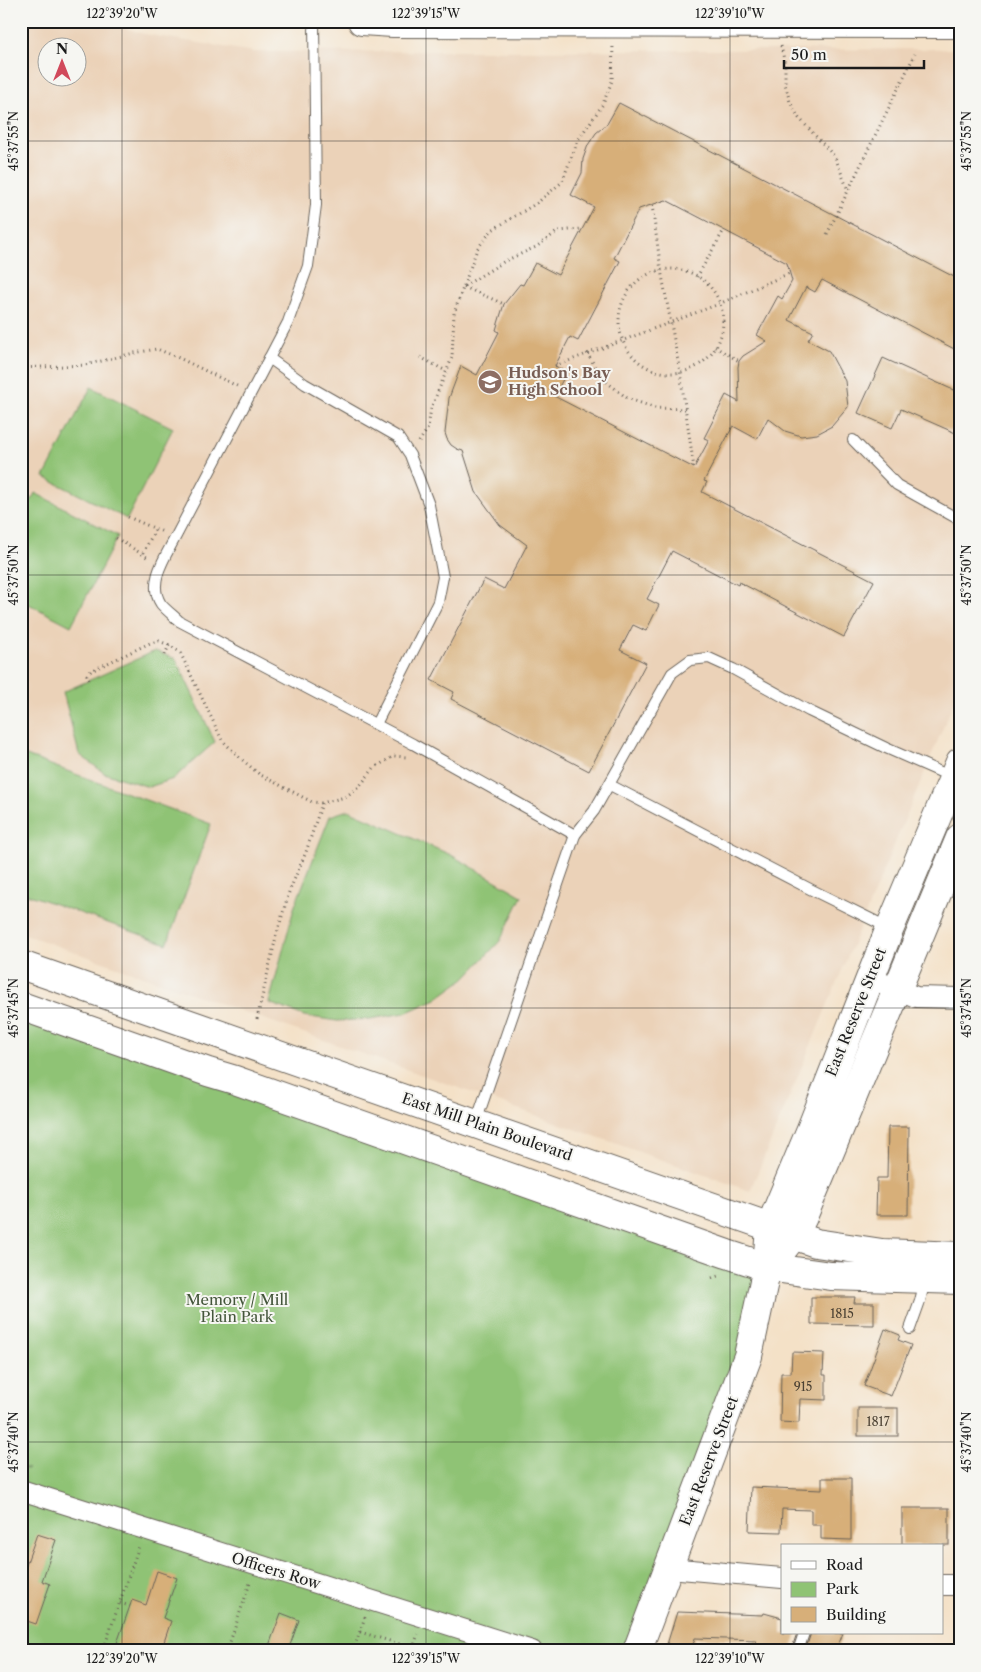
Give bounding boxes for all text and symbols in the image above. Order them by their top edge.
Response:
text: 122°39'20"W [86,6,158,21]
text: 122°39'15"W [392,6,461,21]
text: 122°39'10"W [695,6,765,21]
north arrow [38,38,88,88]
scale bar [784,38,924,70]
text: N [56,40,68,58]
text: 50 m [791,45,827,64]
text: 45°37'55"N [6,111,21,171]
text: 45°37'55"N [959,111,974,171]
place label: Hudson's Bay High School [508,363,611,399]
school or university icon: Hudson's Bay High School [477,369,503,395]
text: 45°37'50"N [6,544,21,606]
text: 45°37'50"N [959,544,974,606]
street label: East Reserve Street [821,944,890,1079]
text: 45°37'45"N [6,978,21,1038]
text: 45°37'45"N [959,978,974,1038]
street label: East Mill Plain Boulevard [399,1088,575,1165]
park label: Memory / Mill Plain Park [186,1290,289,1326]
house number: 1815 [830,1306,854,1321]
house number: 915 [794,1379,812,1394]
street label: East Reserve Street [675,1393,742,1528]
text: 45°37'40"N [6,1411,21,1472]
text: 45°37'40"N [959,1411,974,1472]
house number: 1817 [866,1414,890,1429]
legend [781,1544,944,1634]
street label: Officers Row [229,1548,323,1593]
text: Road [826,1555,863,1574]
text: Park [826,1579,860,1598]
text: Building [826,1605,886,1624]
text: 122°39'20"W [86,1651,158,1666]
text: 122°39'15"W [392,1651,461,1666]
text: 122°39'10"W [695,1651,765,1666]

